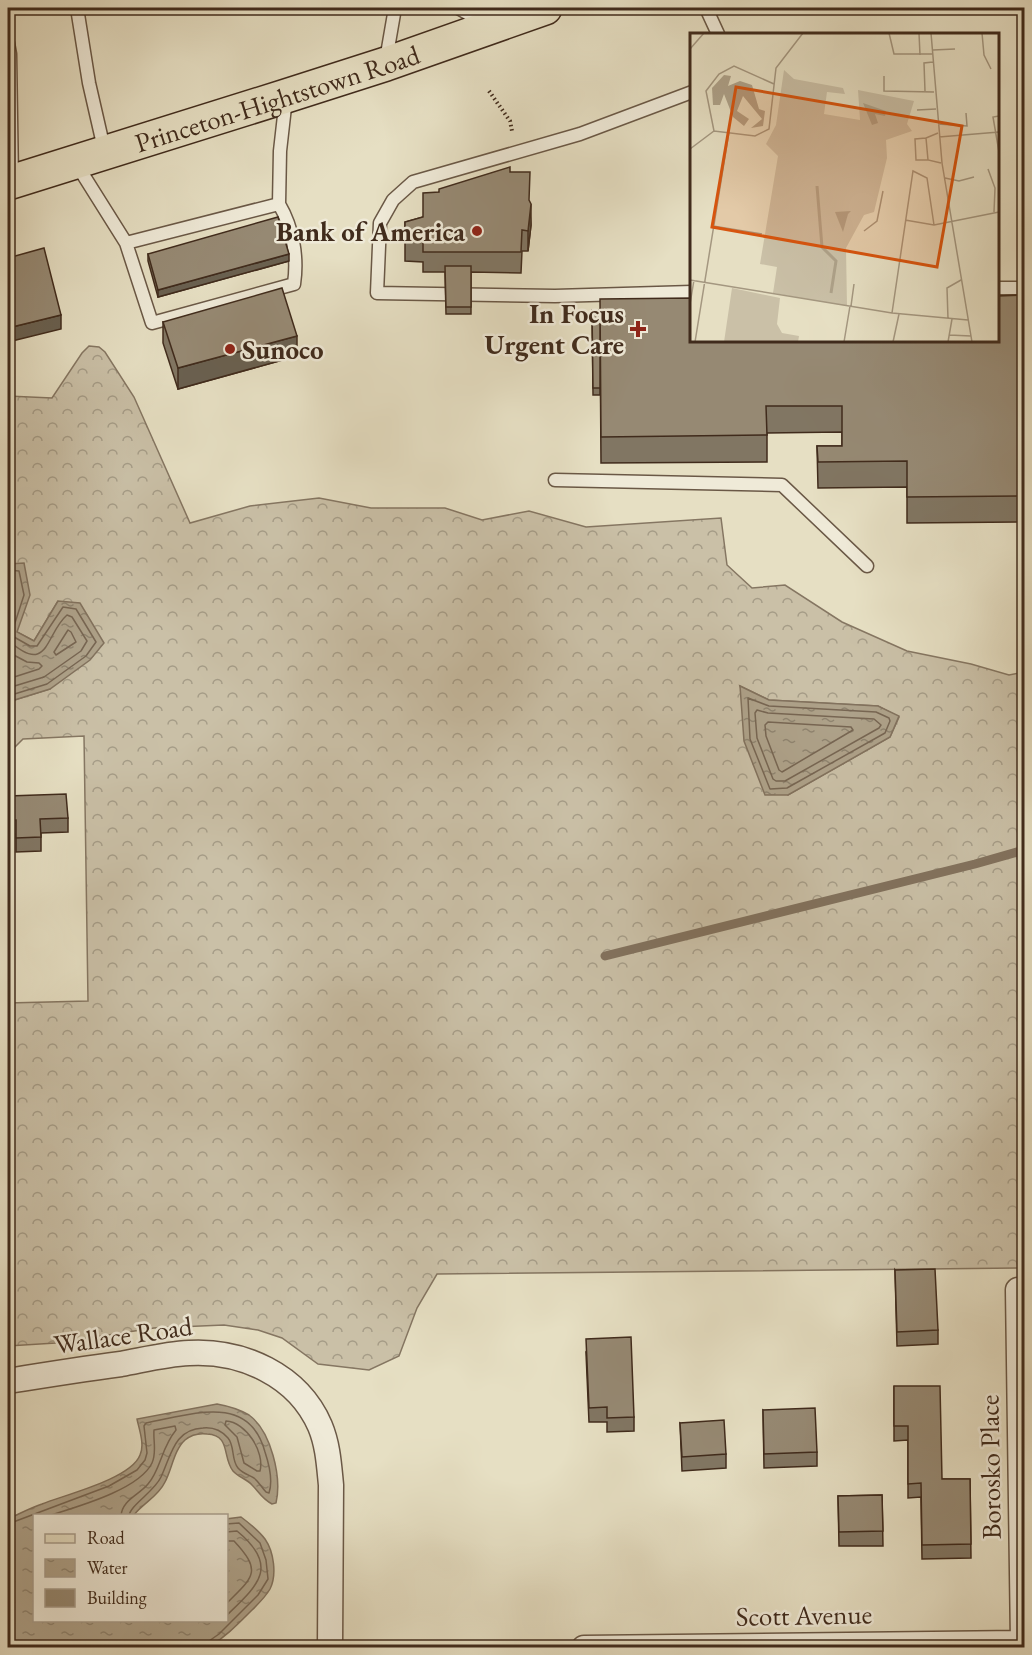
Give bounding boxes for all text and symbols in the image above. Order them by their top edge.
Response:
inset map [690,33,999,342]
street label: Princeton-Hightstown Road [130,36,424,160]
place label: Bank of America [276,214,465,249]
marker: Bank of America [470,224,484,238]
place label: In Focus Urgent Care [484,296,624,362]
marker: In Focus Urgent Care [629,320,647,338]
place label: Sunoco [242,332,324,367]
marker: Sunoco [223,342,237,356]
street label: Wallace Road [52,1308,195,1362]
street label: Borosko Place [971,1394,1009,1540]
legend [33,1514,228,1622]
text: Road [87,1526,126,1549]
text: Water [87,1556,128,1579]
text: Building [87,1586,147,1609]
street label: Scott Avenue [736,1596,872,1634]

